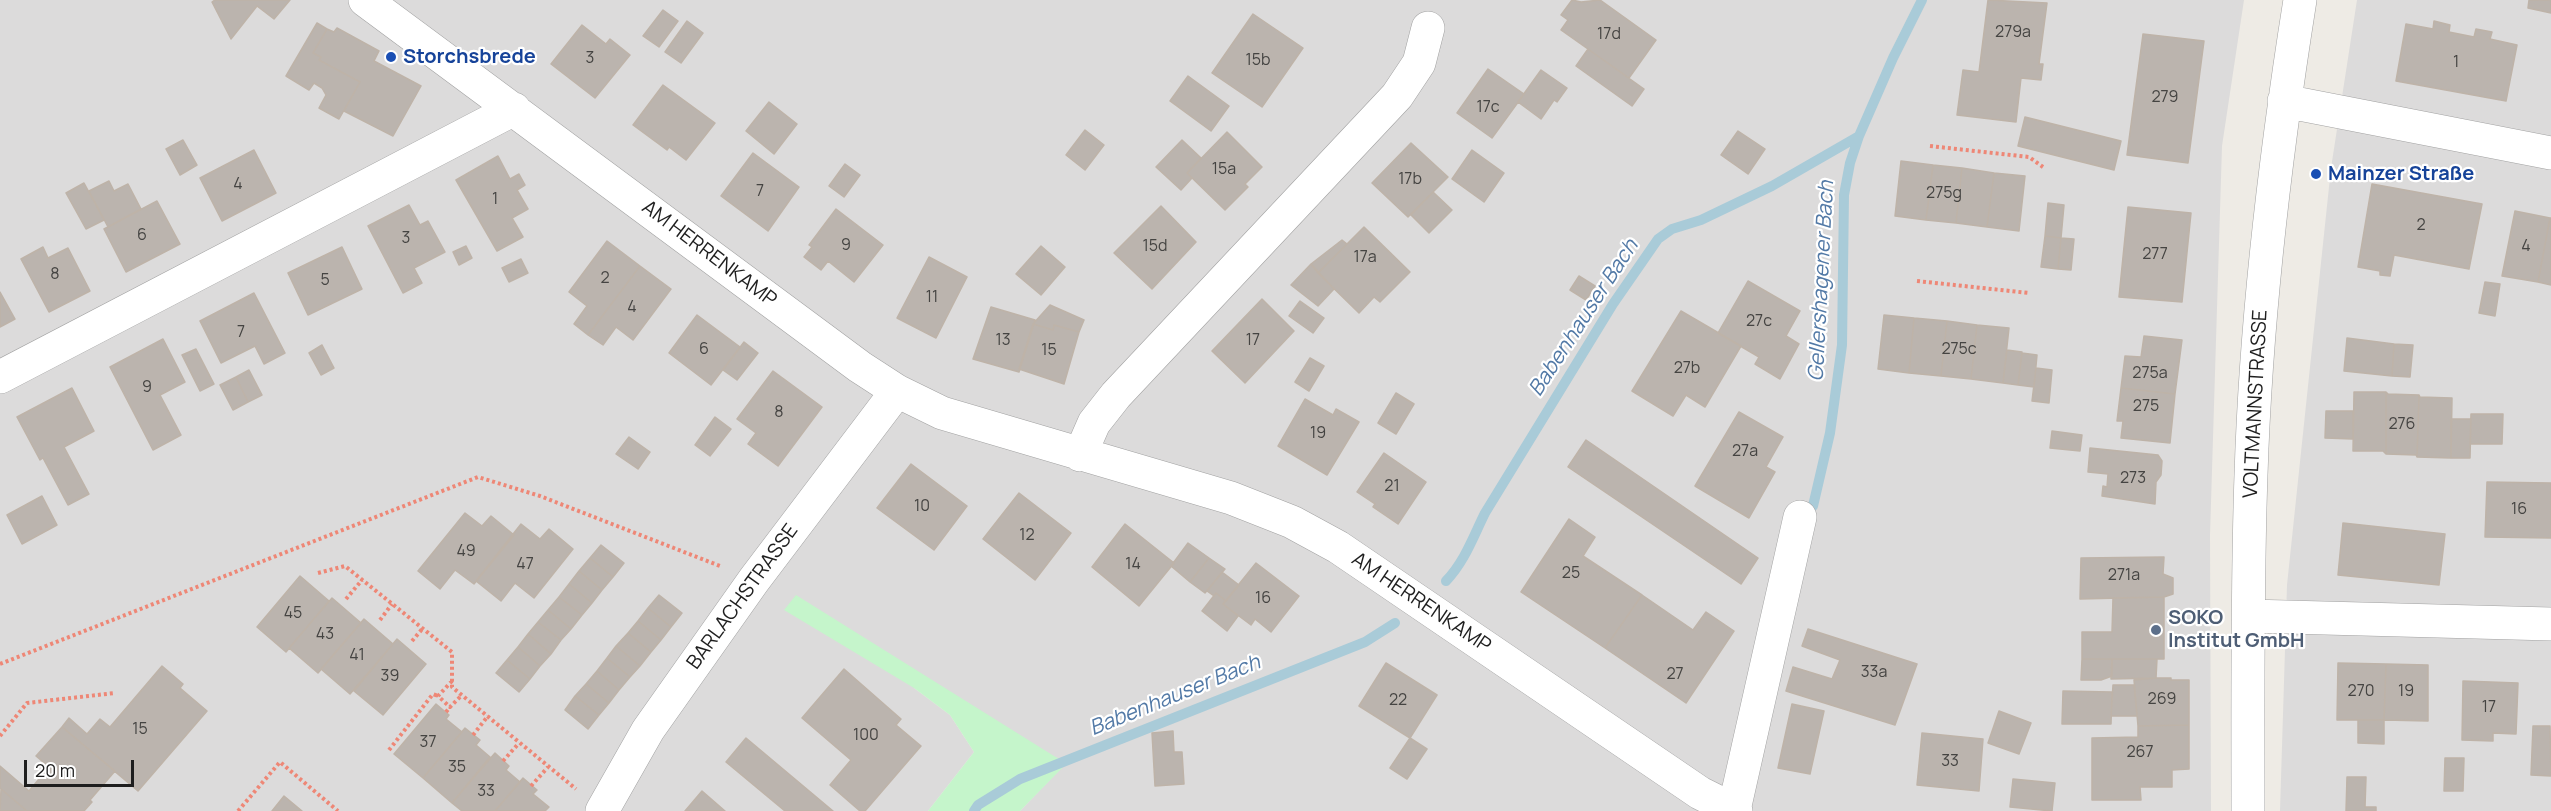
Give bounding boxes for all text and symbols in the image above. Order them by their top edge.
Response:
house number: 279a [1995,23,2031,43]
house number: 17d [1597,25,1621,45]
place label: Storchsbrede [403,45,536,69]
house number: 3 [586,49,594,69]
marker: Storchsbrede [384,50,398,64]
house number: 15b [1246,51,1270,71]
house number: 1 [2453,53,2459,73]
house number: 279 [2151,88,2179,108]
house number: 17c [1476,98,1500,118]
house number: 15a [1212,160,1236,180]
place label: Mainzer Straße [2328,162,2474,186]
marker: Mainzer Straße [2309,167,2323,181]
house number: 17b [1398,170,1422,190]
house number: 4 [233,175,243,195]
water label: Gellershagener Bach [1804,180,1840,382]
house number: 7 [756,182,764,202]
house number: 275g [1926,184,1962,204]
house number: 1 [492,190,498,210]
street label: AM HERRENKAMP [637,196,781,312]
house number: 2 [2416,216,2426,236]
house number: 6 [137,226,147,246]
house number: 3 [402,229,410,249]
water label: Babenhauser Bach [1524,235,1644,401]
house number: 9 [841,236,851,256]
house number: 15d [1143,237,1167,257]
house number: 4 [2521,237,2531,257]
house number: 277 [2142,245,2168,265]
house number: 17a [1353,248,1377,268]
house number: 8 [50,265,60,285]
house number: 2 [600,269,610,289]
house number: 5 [320,271,330,291]
house number: 11 [926,288,938,308]
house number: 4 [627,298,637,318]
street label: VOLTMANNSTRASSE [2239,309,2273,499]
house number: 27c [1746,312,1772,332]
house number: 7 [237,323,245,343]
house number: 13 [995,331,1011,351]
house number: 17 [1246,331,1260,351]
house number: 6 [699,340,709,360]
house number: 275c [1941,340,1977,360]
house number: 15 [1041,341,1057,361]
house number: 27b [1674,359,1700,379]
house number: 275a [2132,364,2168,384]
house number: 9 [142,378,152,398]
house number: 275 [2133,397,2159,417]
house number: 8 [774,403,784,423]
house number: 276 [2388,415,2416,435]
house number: 19 [1310,424,1326,444]
house number: 27a [1732,442,1758,462]
house number: 273 [2120,469,2146,489]
house number: 21 [1384,477,1400,497]
house number: 10 [914,497,930,517]
house number: 16 [2511,500,2527,520]
street label: BARLACHSTRASSE [682,520,804,674]
house number: 12 [1019,526,1035,546]
house number: 49 [456,542,476,562]
street label: AM HERRENKAMP [1347,548,1495,658]
house number: 47 [516,555,534,575]
house number: 14 [1125,555,1141,575]
house number: 25 [1562,564,1580,584]
house number: 271a [2108,566,2140,586]
house number: 16 [1255,589,1271,609]
house number: 45 [284,604,302,624]
place label: SOKO Institut GmbH [2168,606,2304,653]
marker: SOKO Institut GmbH [2149,623,2163,637]
house number: 43 [316,625,334,645]
house number: 41 [349,646,365,666]
water label: Babenhauser Bach [1086,650,1264,742]
house number: 33a [1861,663,1887,683]
house number: 27 [1666,665,1684,685]
house number: 39 [381,667,399,687]
house number: 270 [2348,682,2374,702]
house number: 19 [2398,682,2414,702]
house number: 269 [2148,690,2176,710]
house number: 22 [1389,691,1407,711]
house number: 17 [2482,698,2496,718]
house number: 15 [132,720,148,740]
house number: 100 [853,726,879,746]
house number: 37 [420,733,436,753]
house number: 267 [2126,743,2154,763]
scale bar [27,748,136,786]
house number: 33 [1941,752,1959,772]
text: 20 m [35,758,75,782]
house number: 35 [448,758,466,778]
house number: 33 [477,782,495,802]

